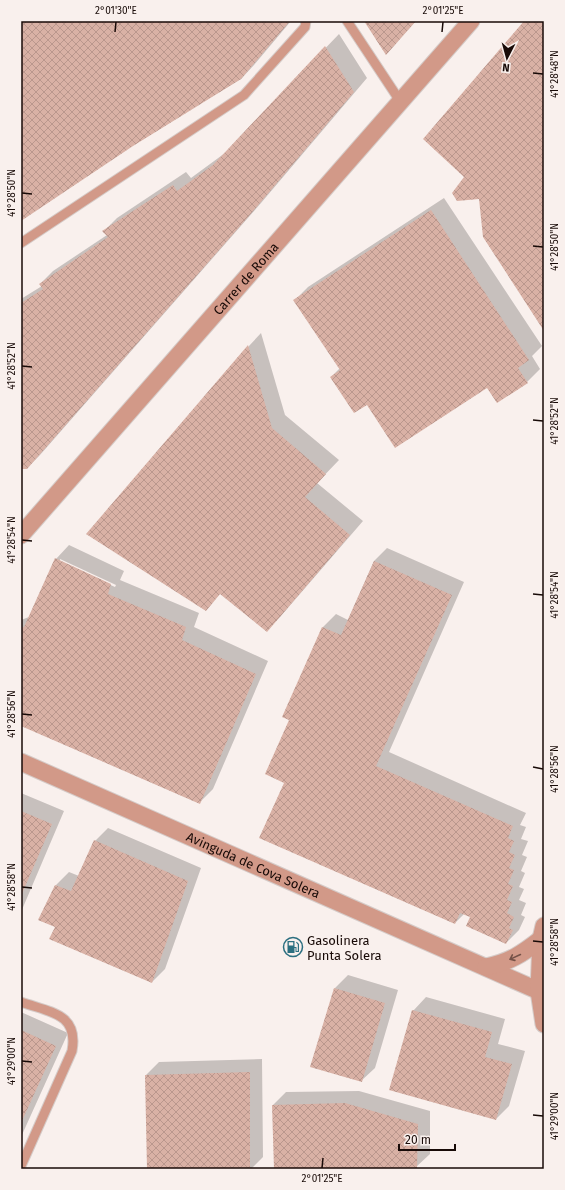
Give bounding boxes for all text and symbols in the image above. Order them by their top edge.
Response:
text: 2°01'30"E [95,5,137,17]
text: 2°01'25"E [422,5,464,17]
north arrow [487,38,527,78]
text: 41°28'48"N [549,50,561,98]
text: N [502,61,510,74]
text: 41°28'50"N [6,169,18,217]
text: 41°28'50"N [549,223,561,271]
street label: Carrer de Roma [210,239,282,318]
text: 41°28'52"N [6,342,18,390]
text: 41°28'52"N [549,397,561,445]
text: 41°28'54"N [6,516,18,564]
text: 41°28'54"N [549,571,561,619]
text: 41°28'56"N [6,690,18,738]
text: 41°28'56"N [549,745,561,793]
street label: Avinguda de Cova Solera [184,829,322,901]
text: 41°28'58"N [6,863,18,911]
text: 41°28'58"N [549,918,561,966]
place label: Gasolinera Punta Solera [307,933,382,963]
fuel station icon: Gasolinera Punta Solera [282,936,304,958]
one-way arrow [510,954,522,961]
text: 41°29'00"N [6,1037,18,1085]
text: 41°29'00"N [549,1092,561,1140]
scale bar [399,1126,455,1152]
text: 20 m [405,1133,431,1147]
text: 2°01'25"E [301,1173,343,1185]

